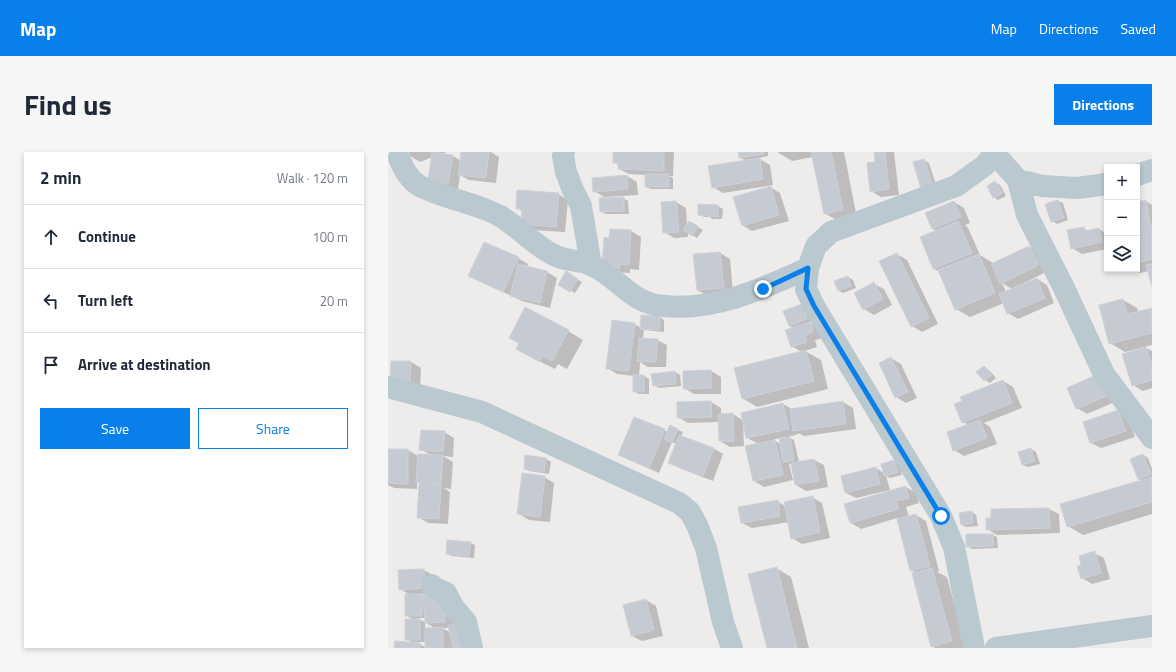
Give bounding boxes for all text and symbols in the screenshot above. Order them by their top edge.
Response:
text: Map [20,14,56,43]
text: Map [991,18,1017,39]
text: Directions [1039,18,1098,39]
text: Saved [1120,18,1156,39]
text: Find us [24,83,112,126]
button: Directions [1054,84,1152,125]
map controls [1104,164,1140,272]
button: + [1104,164,1140,200]
text: 2 min [40,165,81,191]
text: Walk · 120 m [277,168,348,188]
button: − [1104,200,1140,236]
text: Continue [78,225,136,248]
icon: ahead [40,226,62,248]
text: 100 m [312,227,348,247]
button: layers [1104,236,1140,272]
route end [754,280,772,298]
text: Turn left [78,289,133,312]
icon: left [40,290,62,312]
text: 20 m [320,291,348,311]
text: Arrive at destination [78,353,211,376]
icon: arrive [40,354,62,376]
button: Save [40,408,190,449]
button: Share [198,408,348,449]
route start [932,507,950,525]

